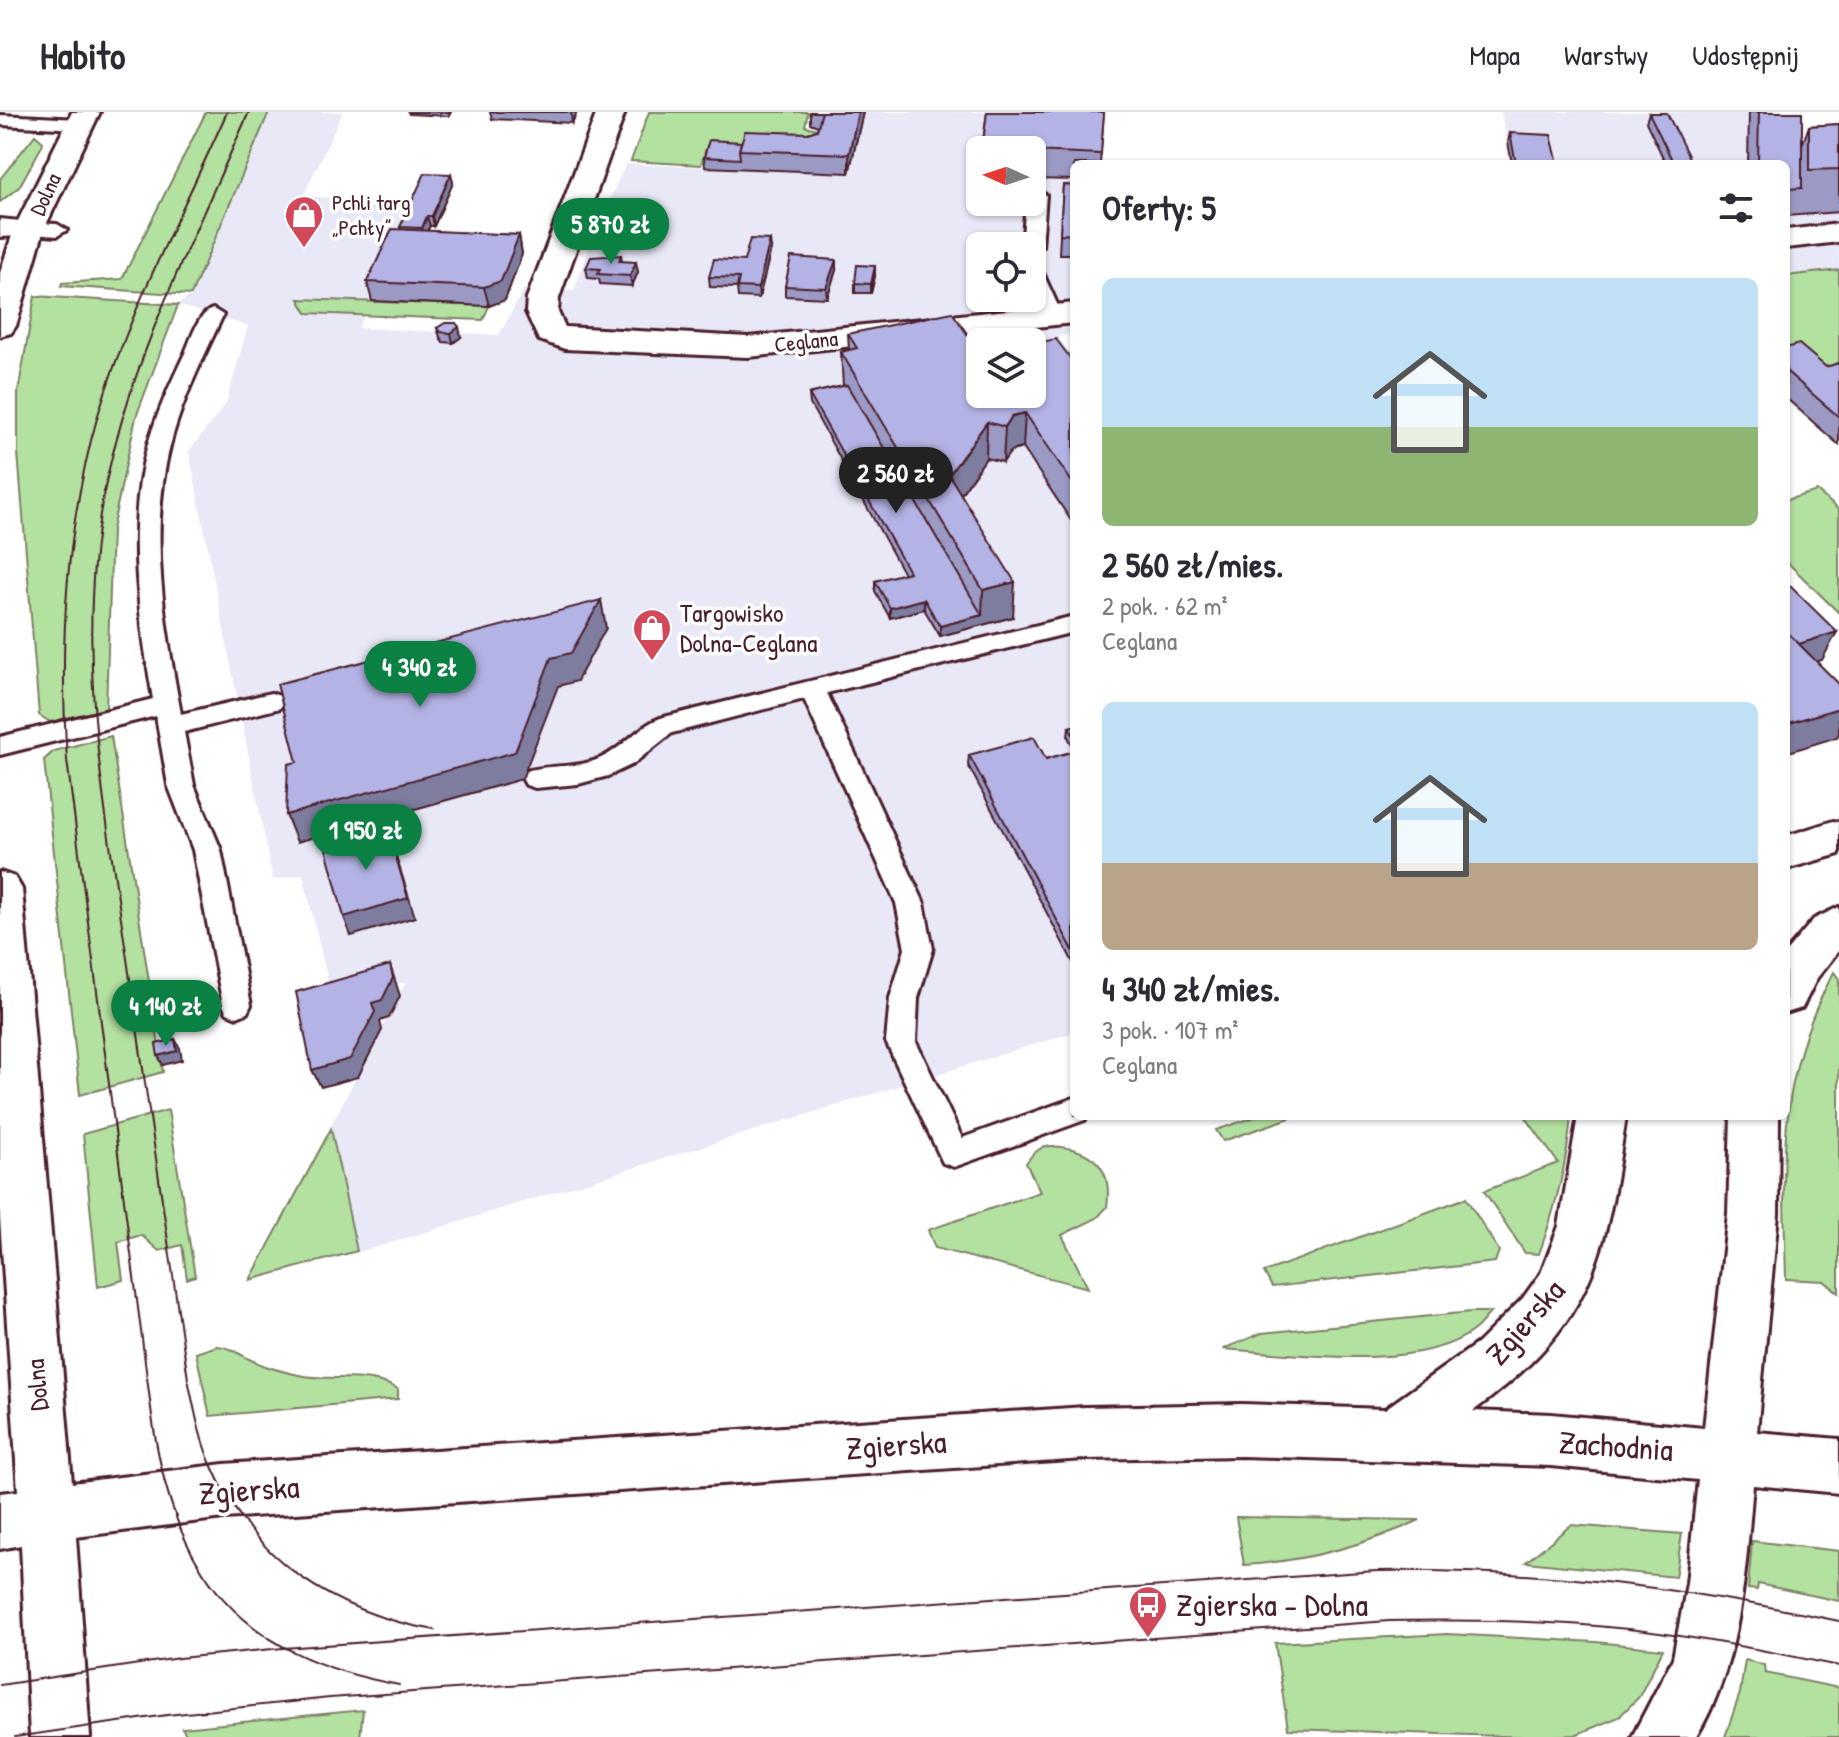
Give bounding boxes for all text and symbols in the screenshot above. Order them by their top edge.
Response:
text: Habito [40,29,125,81]
text: Mapa [1470,36,1520,74]
text: Warstwy [1564,36,1648,74]
text: Udostępnij [1692,36,1799,74]
north arrow [966,136,1046,216]
map controls [966,136,1046,408]
street label: Dolna [22,168,68,220]
text: Oferty: 5 [1102,185,1216,231]
icon: filters [1714,186,1758,230]
place label: Pchli targ „Pchły” [332,187,411,242]
shop icon: Pchli targ „Pchły” [283,194,325,249]
pin: 5 870 zł [528,198,694,266]
text: 5 870 zł [571,206,651,241]
button: locate [966,232,1046,312]
street label: Ceglana [773,323,840,359]
button: layers [966,328,1046,408]
icon: home [1358,330,1502,474]
pin: 2 560 zł [813,447,979,515]
text: 2 560 zł [857,455,935,490]
text: 2 560 zł/mies. [1102,542,1283,588]
text: 2 pok. · 62 m² [1102,588,1227,623]
place label: Targowisko Dolna-Ceglana [680,595,817,660]
shop icon: Targowisko Dolna-Ceglana [631,607,673,662]
text: Ceglana [1102,623,1177,658]
pin: 4 340 zł [337,641,503,709]
text: 4 340 zł [382,649,458,684]
icon: home [1358,754,1502,898]
pin: 1 950 zł [283,804,449,872]
text: 1 950 zł [329,812,403,847]
text: 4 340 zł/mies. [1102,966,1280,1012]
pin: 4 140 zł [83,980,249,1048]
text: 4 140 zł [129,988,203,1023]
text: 3 pok. · 107 m² [1102,1012,1238,1047]
text: Ceglana [1102,1047,1177,1082]
street label: Zgierska [1475,1270,1574,1374]
street label: Dolna [17,1358,56,1412]
street label: Zgierska [844,1420,948,1469]
street label: Zachodnia [1558,1420,1674,1471]
street label: Zgierska [197,1465,301,1514]
place label: Zgierska - Dolna [1176,1583,1368,1626]
bus stop icon: Zgierska - Dolna [1127,1584,1169,1639]

